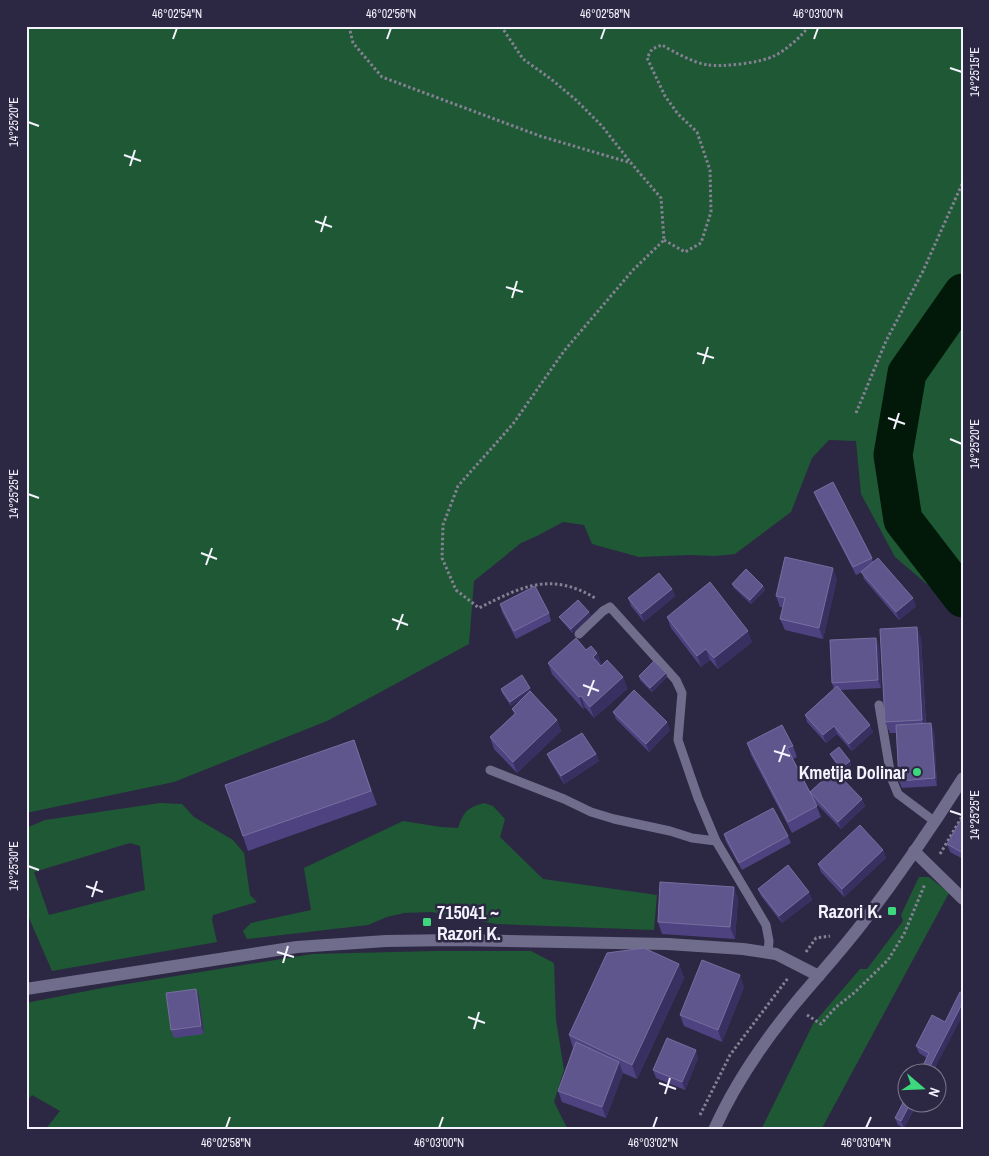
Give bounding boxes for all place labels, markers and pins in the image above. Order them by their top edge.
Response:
place label: Kmetija Dolinar [799,760,907,785]
marker: Kmetija Dolinar [911,766,923,778]
place label: Razori K. [818,899,882,924]
place label: 715041 ~ Razori K. [437,900,501,946]
marker: Razori K. [886,905,898,917]
marker: 715041 ~ Razori K. [421,916,433,928]

